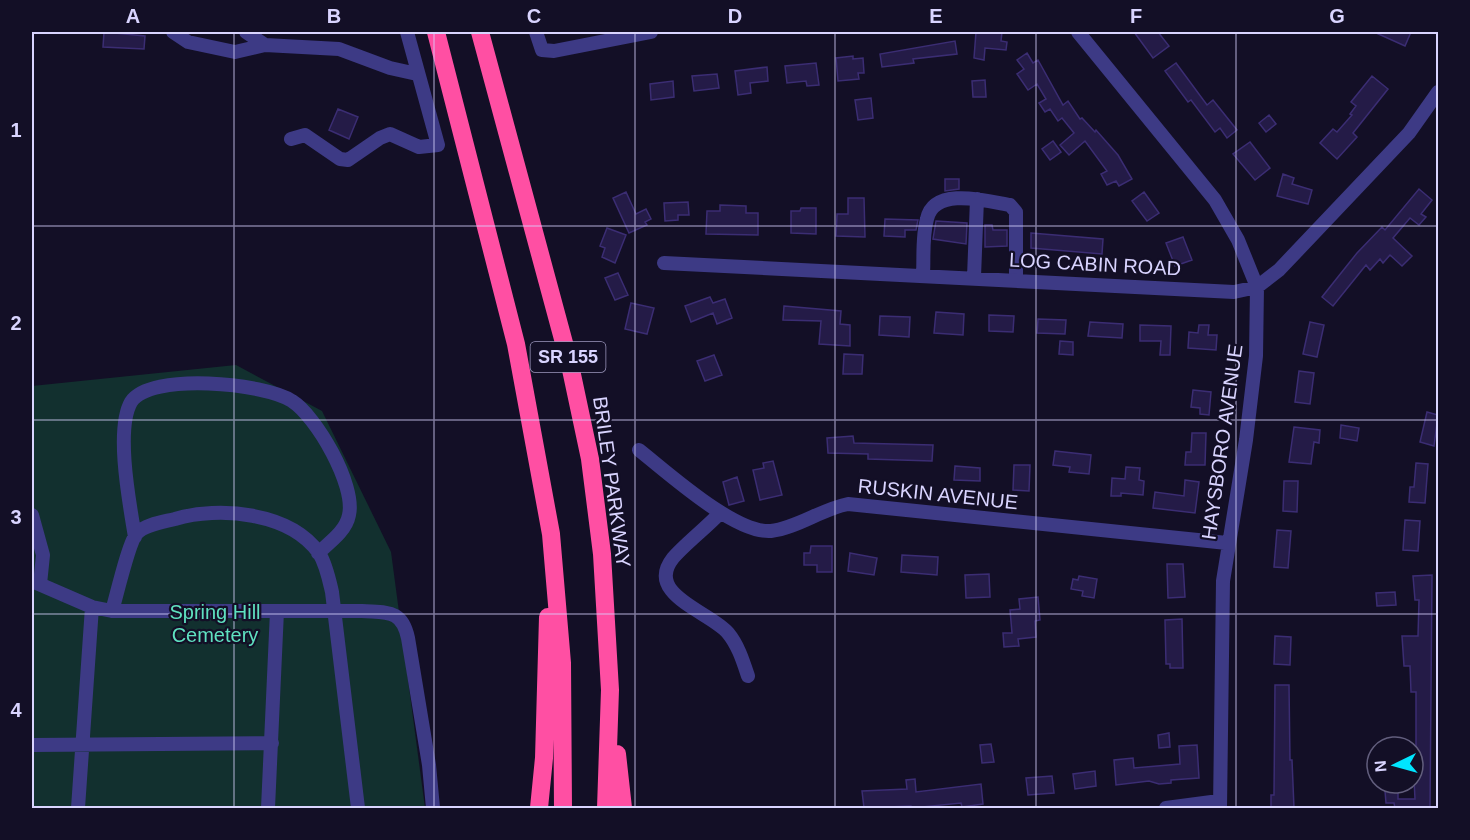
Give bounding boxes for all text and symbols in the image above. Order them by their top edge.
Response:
text: A [126,5,140,27]
text: B [327,5,341,27]
text: C [527,5,541,27]
text: D [728,5,742,27]
text: E [929,5,943,27]
text: F [1130,5,1142,27]
text: G [1329,5,1345,27]
text: 1 [10,119,22,141]
street label: LOG CABIN ROAD [1008,249,1182,279]
text: 2 [10,312,22,334]
road number: SR 155 [530,342,606,372]
street label: HAYSBORO AVENUE [1197,343,1247,541]
street label: BRILEY PARKWAY [589,395,635,569]
street label: RUSKIN AVENUE [857,475,1019,513]
text: 3 [10,506,22,528]
park label: Spring Hill Cemetery [169,601,261,646]
text: 4 [10,699,22,721]
north arrow [1365,735,1425,795]
text: N [1372,760,1390,773]

